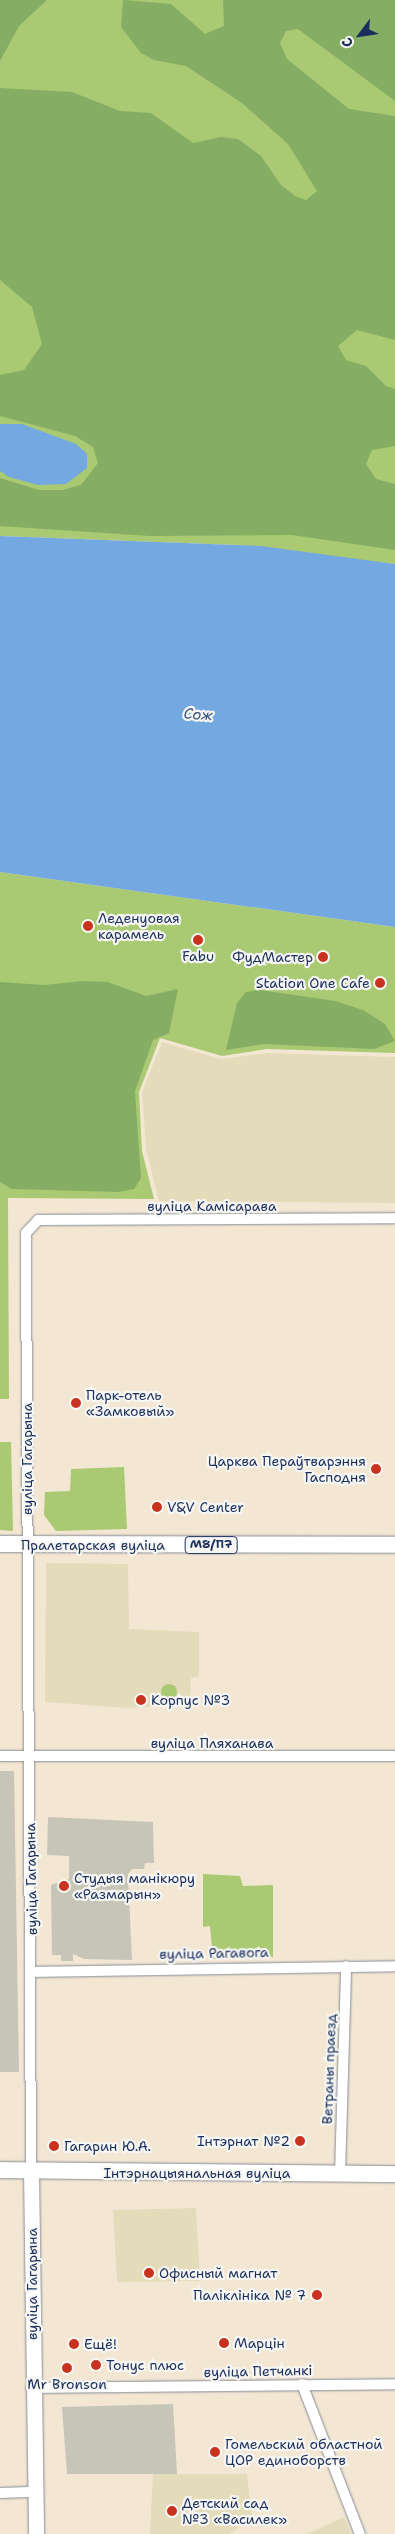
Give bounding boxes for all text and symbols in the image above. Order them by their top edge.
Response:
north arrow [335,10,385,60]
text: С [337,34,357,51]
water label: Сож [183,705,213,725]
place label: Леденуовая карамель [98,910,180,942]
marker: Леденуовая карамель [82,920,94,932]
marker: Fabu [192,934,204,946]
place label: Fabu [182,948,214,964]
place label: ФудМастер [232,949,313,965]
marker: ФудМастер [317,951,329,963]
place label: Station One Cafe [256,975,370,991]
marker: Station One Cafe [374,977,386,989]
street label: вуліца Камісарава [147,1198,277,1214]
place label: Парк-отель «Замковый» [86,1387,174,1420]
marker: Парк-отель «Замковый» [70,1397,82,1409]
street label: вуліца Гагарына [19,1403,35,1515]
place label: Царква Пераўтварэння Гасподня [208,1453,366,1485]
marker: Царква Пераўтварэння Гасподня [370,1463,382,1475]
place label: V&V Center [167,1499,244,1515]
marker: V&V Center [151,1501,163,1513]
road number: М8/П7 [184,1536,238,1554]
street label: Пралетарская вуліца [21,1537,165,1553]
place label: Корпус №3 [151,1692,230,1708]
marker: Корпус №3 [135,1694,147,1706]
street label: вуліца Пляханава [151,1735,273,1751]
street label: вуліца Гагарына [22,1823,40,1935]
place label: Студыя манікюру «Размарын» [74,1870,195,1902]
marker: Студыя манікюру «Размарын» [58,1880,70,1892]
street label: вуліца Рагавога [159,1944,269,1962]
street label: Ветраны праезд [319,2013,339,2125]
place label: Інтэрнат №2 [197,2133,290,2149]
marker: Інтэрнат №2 [294,2135,306,2147]
place label: Гагарин Ю.А. [64,2138,151,2154]
marker: Гагарин Ю.А. [48,2140,60,2152]
street label: Інтэрнацыянальная вуліца [104,2165,290,2181]
street label: вуліца Гагарына [24,2228,40,2340]
place label: Офисный магнат [159,2265,277,2281]
marker: Офисный магнат [143,2267,155,2279]
place label: Паліклініка № 7 [193,2287,306,2303]
marker: Паліклініка № 7 [310,2288,324,2302]
place label: Марцін [234,2335,285,2351]
place label: Ещё! [84,2336,117,2352]
marker: Марцін [218,2337,230,2349]
marker: Ещё! [68,2338,80,2350]
place label: Тонус плюс [106,2357,184,2373]
marker: Тонус плюс [90,2359,102,2371]
marker: Mr Bronson [61,2362,73,2374]
street label: вуліца Петчанкі [204,2362,312,2380]
place label: Mr Bronson [27,2376,107,2392]
place label: Гомельский областной ЦОР единоборств [225,2436,383,2468]
marker: Гомельский областной ЦОР единоборств [209,2446,221,2458]
place label: Детский сад №3 «Василек» [182,2495,287,2528]
marker: Детский сад №3 «Василек» [166,2505,178,2517]

